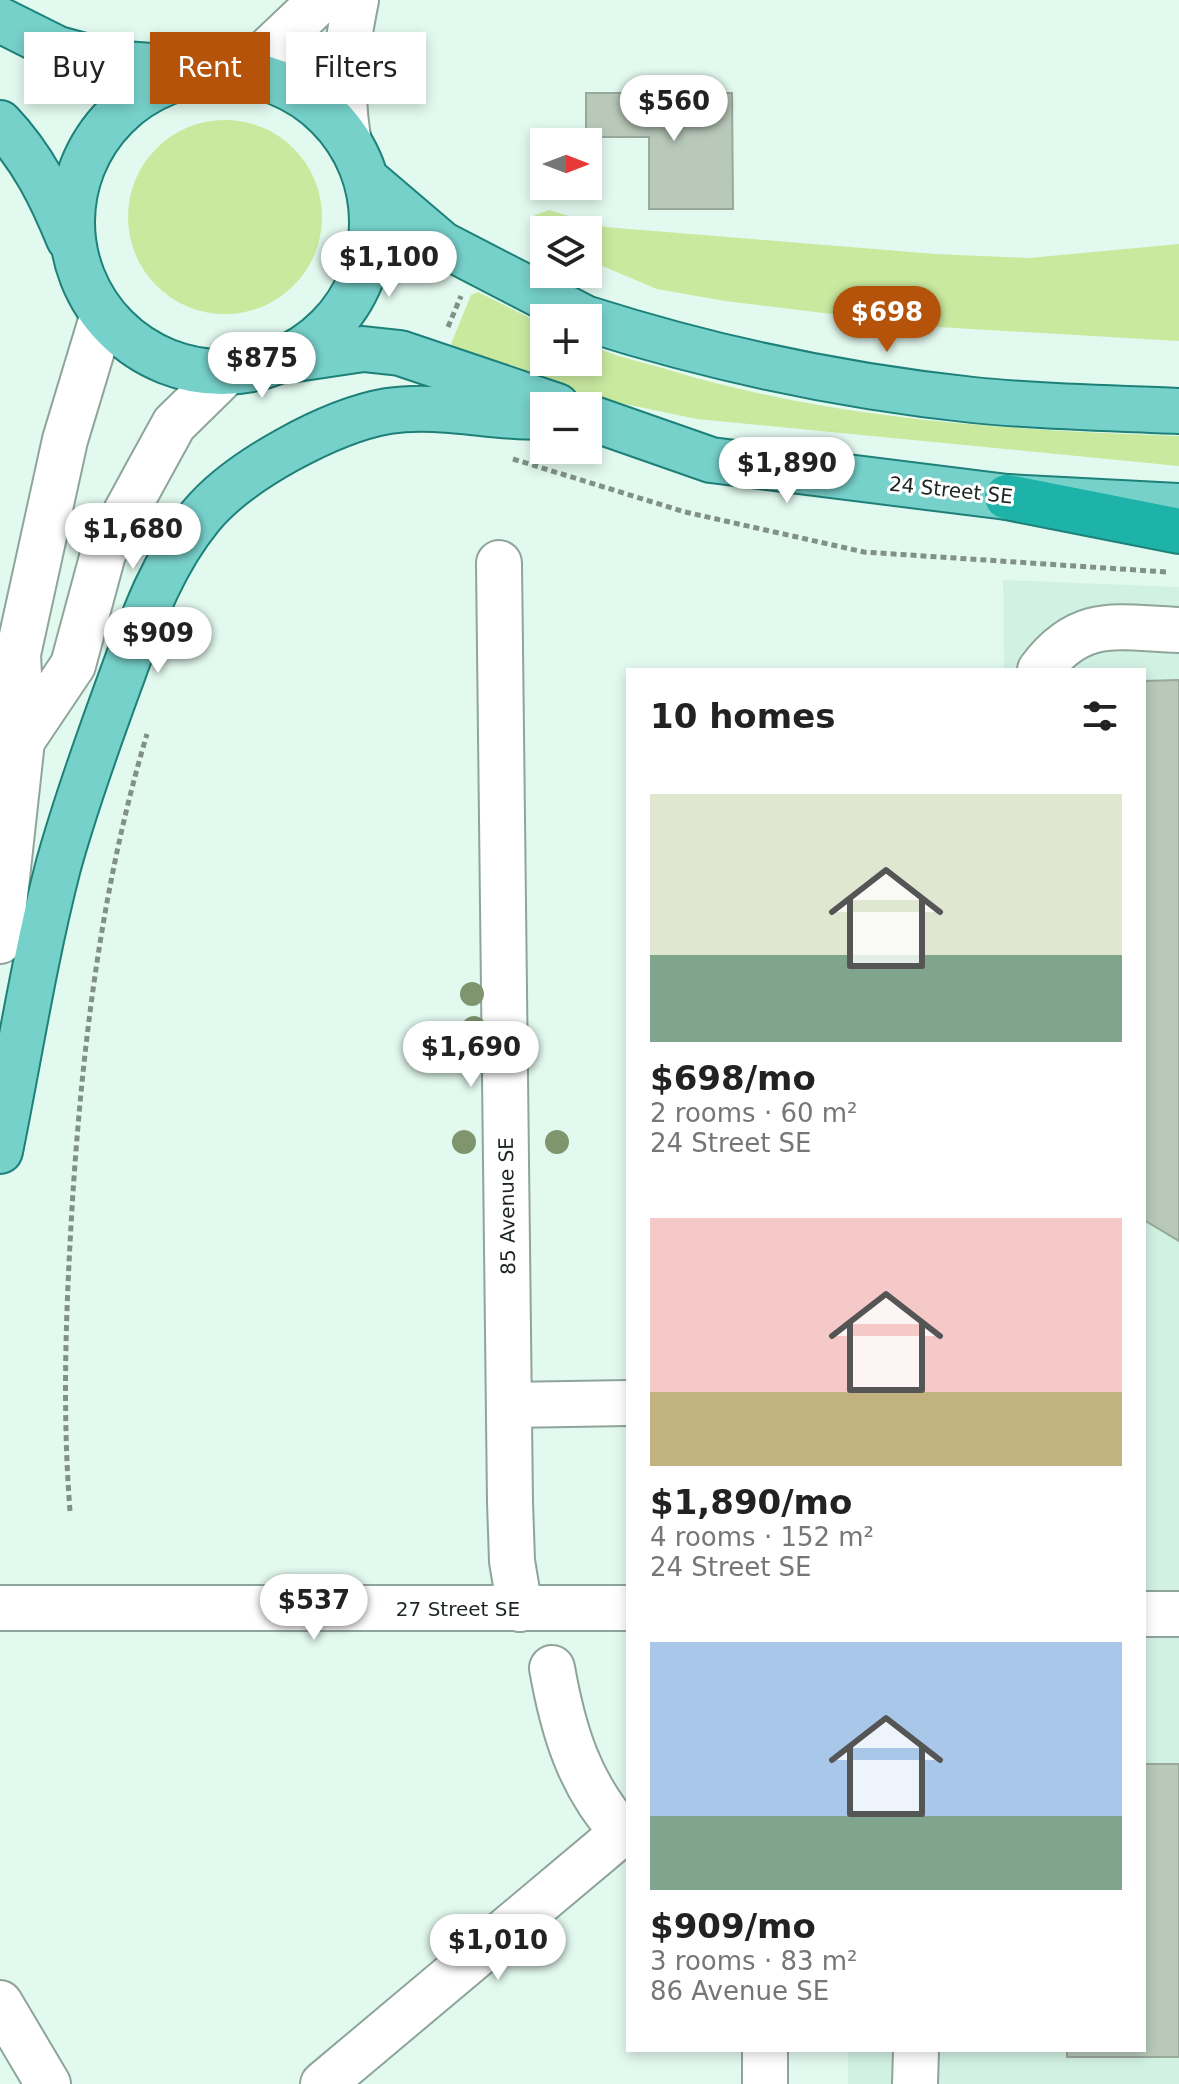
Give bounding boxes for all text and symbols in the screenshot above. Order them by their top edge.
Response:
chip: Buy [24,32,134,104]
chip: Rent [150,32,270,104]
chip: Filters [286,32,426,104]
pin: $560 [627,75,721,143]
text: $560 [638,86,710,116]
north arrow [530,128,602,200]
map controls [530,128,602,464]
button: layers [530,216,602,288]
pin: $1,100 [324,231,454,299]
text: $1,100 [339,242,439,272]
pin: $698 [840,286,934,354]
text: $698 [851,297,923,327]
button: + [530,304,602,376]
pin: $875 [215,332,309,400]
text: $875 [226,343,298,373]
button: − [530,392,602,464]
pin: $1,890 [722,437,852,505]
text: $1,890 [737,448,837,478]
street label: 24 Street SE [888,472,1014,508]
pin: $1,680 [68,503,198,571]
text: $1,680 [83,514,183,544]
pin: $909 [111,607,205,675]
text: $909 [122,618,194,648]
icon: filters [1078,694,1122,738]
text: 10 homes [650,696,835,736]
icon: home [814,846,958,990]
pin: $1,690 [406,1021,536,1089]
text: $1,690 [421,1032,521,1062]
text: $698/mo [650,1058,816,1098]
text: 2 rooms · 60 m² [650,1098,858,1128]
text: 24 Street SE [650,1128,812,1158]
street label: 85 Avenue SE [494,1137,520,1275]
icon: home [814,1270,958,1414]
text: $1,890/mo [650,1482,852,1522]
text: 4 rooms · 152 m² [650,1522,874,1552]
text: 24 Street SE [650,1552,812,1582]
pin: $537 [267,1574,361,1642]
text: $537 [278,1585,350,1615]
street label: 27 Street SE [396,1597,520,1621]
icon: home [814,1694,958,1838]
text: $909/mo [650,1906,816,1946]
pin: $1,010 [433,1914,563,1982]
text: $1,010 [448,1925,548,1955]
text: 3 rooms · 83 m² [650,1946,858,1976]
text: 86 Avenue SE [650,1976,829,2006]

